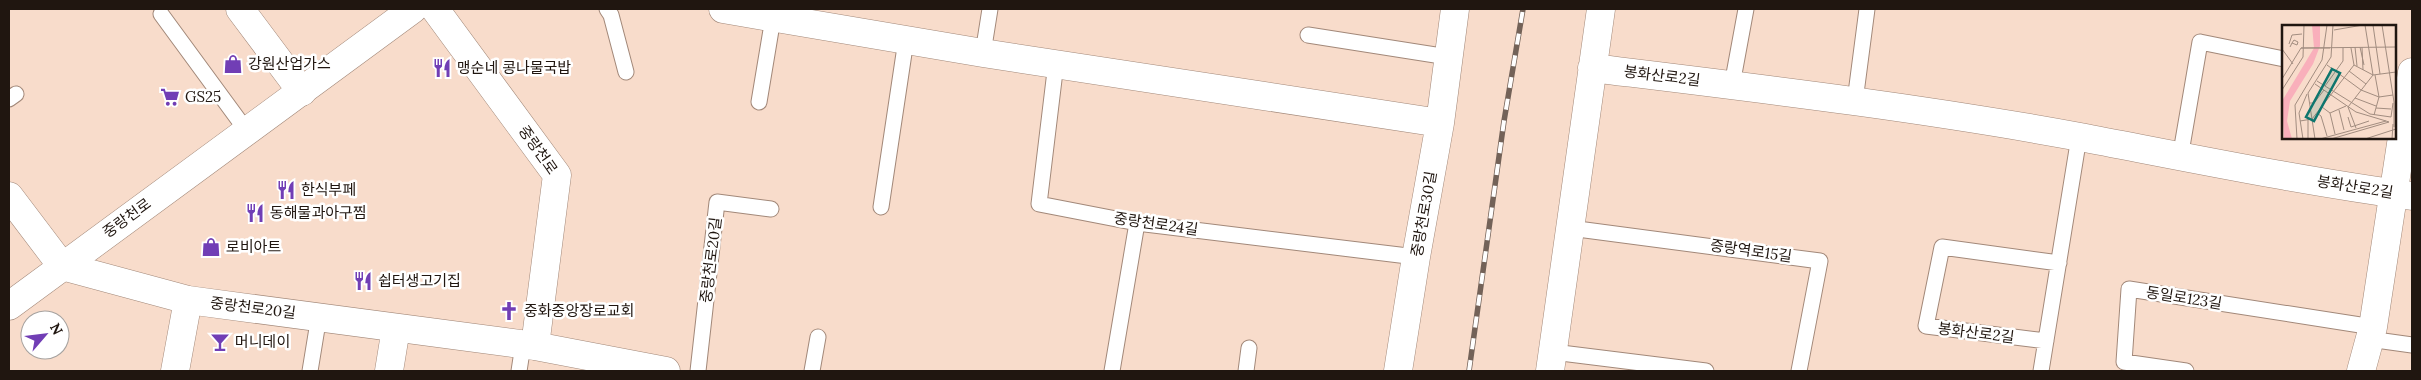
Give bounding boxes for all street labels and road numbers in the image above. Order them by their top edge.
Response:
street label: 봉화산로2길 [1623,61,1701,90]
street label: 중랑천로 [515,122,562,178]
street label: 중랑천로30길 [1407,170,1440,258]
street label: 봉화산로2길 [2316,171,2395,202]
street label: 중랑천로 [99,194,155,242]
street label: 중랑천로24길 [1113,208,1199,239]
street label: 중랑천로20길 [696,216,725,304]
street label: 중랑역로15길 [1709,235,1793,266]
street label: 동일로123길 [2145,282,2224,313]
street label: 중랑천로20길 [209,293,297,322]
street label: 봉화산로2길 [1937,318,2015,347]

